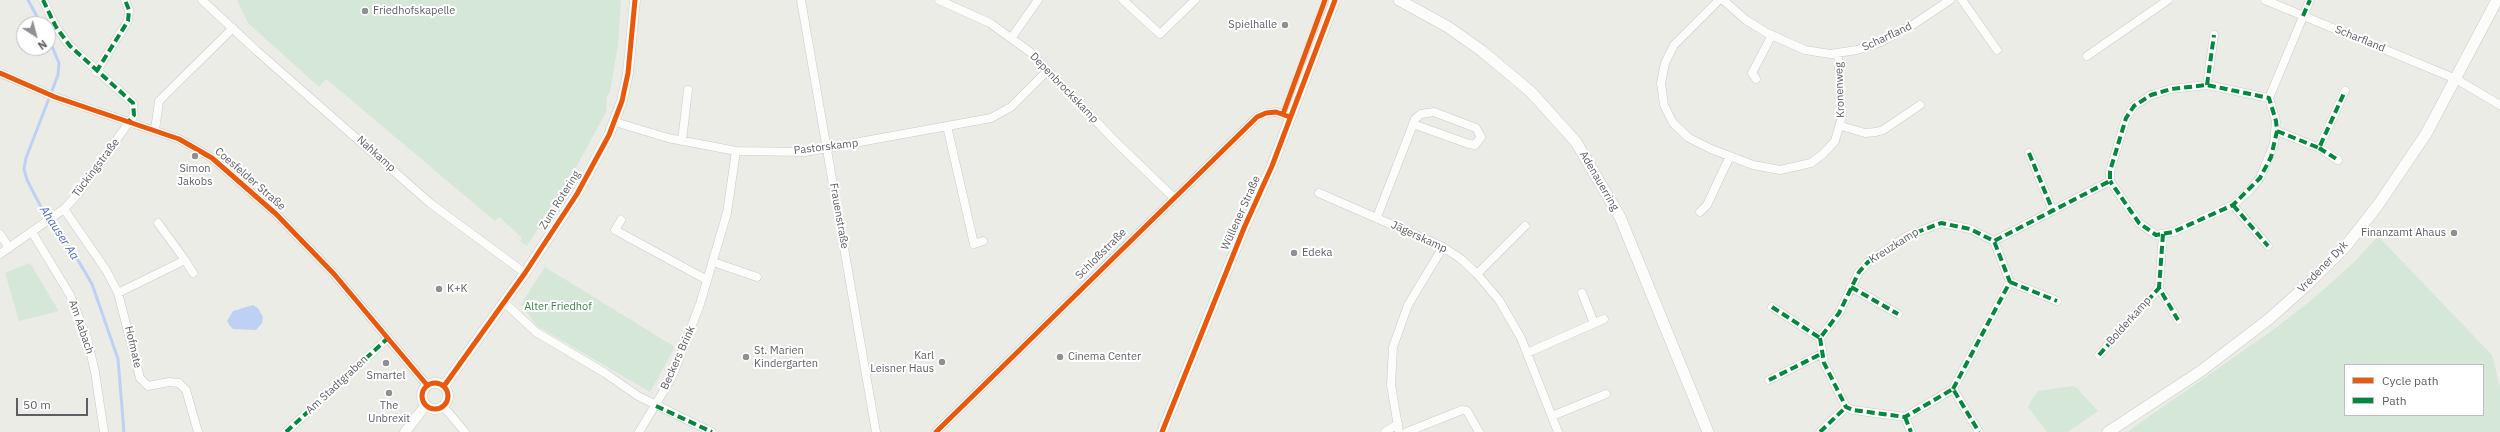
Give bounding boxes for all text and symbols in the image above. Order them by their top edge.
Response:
place label: Friedhofskapelle [373,4,455,18]
marker: Friedhofskapelle [360,6,370,16]
north arrow [16,16,56,56]
place label: Spielhalle [1228,18,1277,32]
marker: Spielhalle [1280,20,1290,30]
street label: Scharfland [1860,20,1914,54]
street label: Scharfland [2333,23,2387,55]
text: N [35,37,50,53]
street label: Depenbrockskamp [1027,50,1101,126]
street label: Kronenweg [1832,62,1848,118]
street label: Nahkamp [354,133,398,175]
street label: Tückingstraße [70,136,122,200]
street label: Pastorskamp [793,137,859,157]
street label: Coesfelder Straße [212,145,288,213]
street label: Adenauerring [1577,149,1621,213]
marker: Simon Jakobs [190,151,200,161]
place label: Simon Jakobs [178,162,212,188]
street label: Zum Rotering [537,168,583,232]
street label: Wüllener Straße [1219,174,1263,252]
street label: Frauenstraße [827,182,851,250]
water label: Ahauser Aa [36,203,82,263]
street label: Jägerskamp [1389,218,1449,256]
street label: Schloßstraße [1073,226,1129,282]
street label: Kreuzkamp [1867,226,1921,266]
place label: Finanzamt Ahaus [2361,226,2446,240]
marker: Finanzamt Ahaus [2449,228,2459,238]
street label: Vredener Dyk [2295,238,2351,296]
place label: Edeka [1302,246,1332,260]
marker: Edeka [1289,248,1299,258]
place label: K+K [447,282,468,296]
marker: K+K [434,284,444,294]
street label: Bolderkamp [2104,294,2154,348]
street label: Am Aabach [66,298,96,356]
park label: Alter Friedhof [524,300,592,314]
street label: Beckers Brink [658,324,698,392]
street label: Hofmate [122,325,144,369]
place label: St. Marien Kindergarten [754,344,818,370]
place label: Karl Leisner Haus [870,349,934,375]
place label: Cinema Center [1068,350,1141,364]
marker: St. Marien Kindergarten [741,352,751,362]
marker: Cinema Center [1055,352,1065,362]
street label: Am Stadtgraben [303,353,371,417]
marker: Karl Leisner Haus [937,357,947,367]
marker: Smartel [381,358,391,368]
legend [2344,364,2484,416]
place label: Smartel [367,369,405,383]
text: Cycle path [2382,373,2439,388]
marker: The Unbrexit [384,388,394,398]
scale bar [18,390,90,416]
text: Path [2382,393,2407,408]
text: 50 m [23,397,51,412]
place label: The Unbrexit [368,399,410,425]

